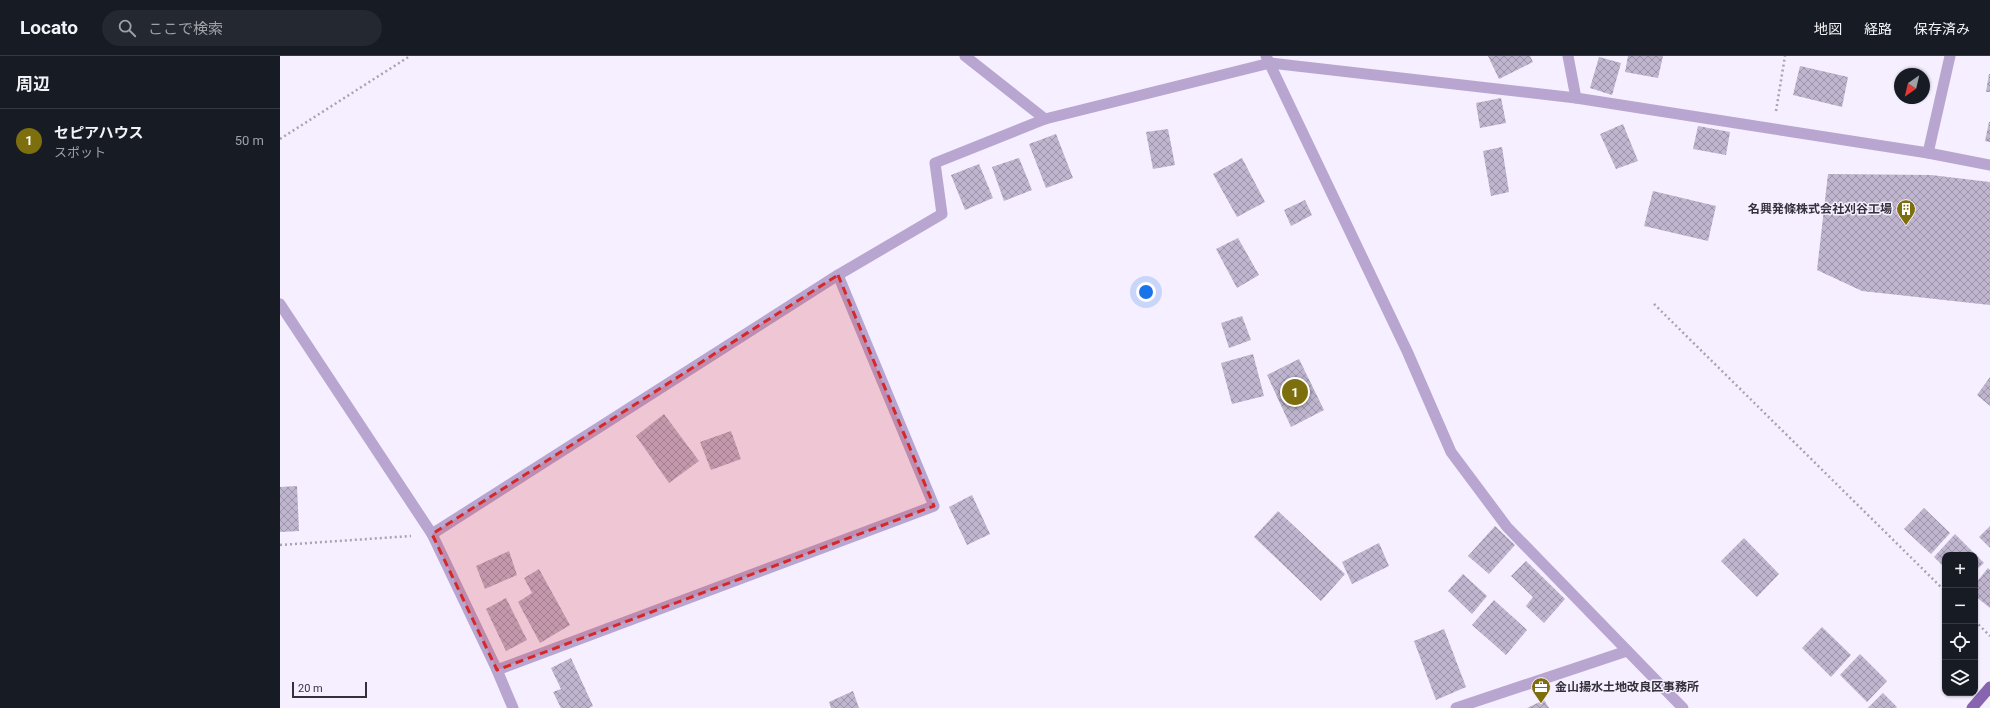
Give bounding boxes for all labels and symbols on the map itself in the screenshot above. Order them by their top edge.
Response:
north arrow [1894,68,1930,104]
building icon: 名興発條株式会社刈谷工場 [1895,198,1917,226]
place label: 名興発條株式会社刈谷工場 [1748,202,1892,216]
your location [1136,282,1156,302]
pin: 1 [1282,377,1308,407]
office icon: 金山揚水土地改良区事務所 [1530,676,1552,704]
scale bar [292,680,367,699]
place label: 金山揚水土地改良区事務所 [1555,680,1699,694]

